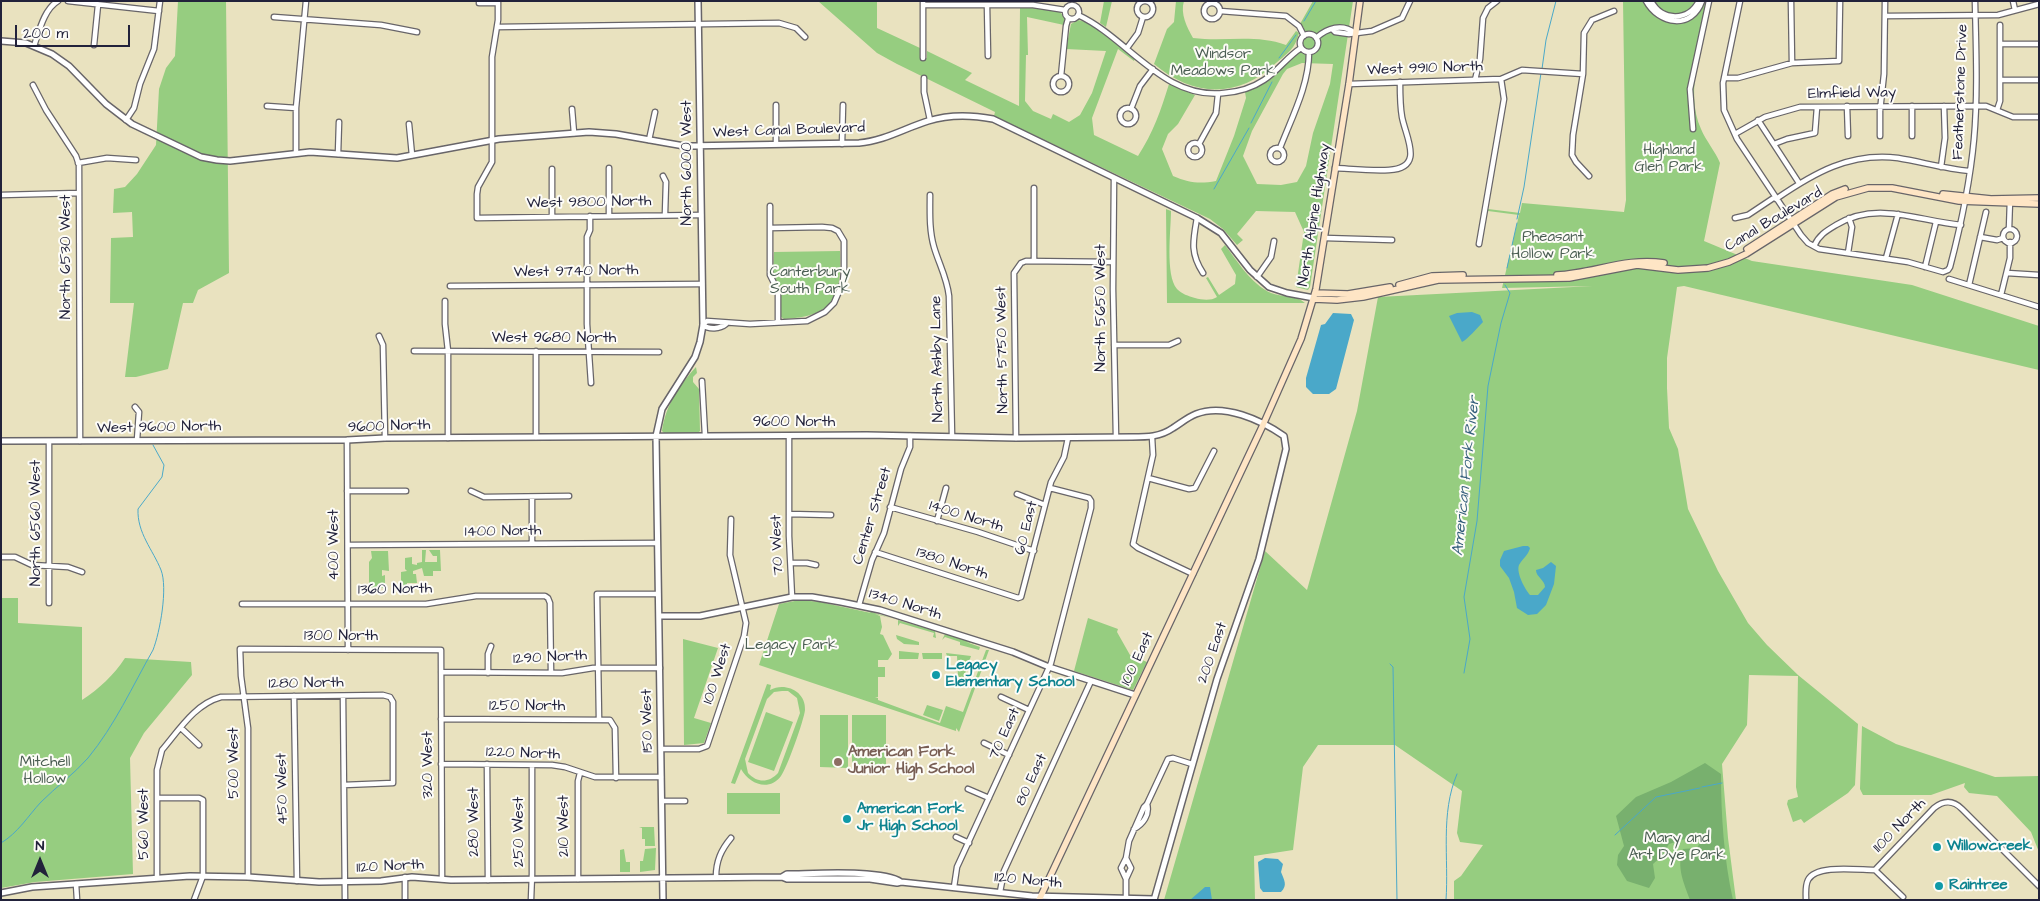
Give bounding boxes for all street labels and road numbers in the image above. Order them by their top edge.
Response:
street label: Featherstone Drive [1950,24,1972,160]
street label: West 9910 North [1367,58,1483,80]
street label: Elmfield Way [1808,84,1896,104]
street label: North 6000 West [679,100,697,226]
street label: West Canal Boulevard [713,119,865,143]
street label: North Alpine Highway [1295,142,1335,288]
street label: Canal Boulevard [1722,184,1826,256]
street label: West 9800 North [527,193,651,213]
street label: North 6530 West [58,195,76,319]
street label: North 5650 West [1093,244,1111,372]
street label: West 9740 North [513,262,639,282]
street label: North 5750 West [993,286,1013,414]
street label: North Ashby Lane [928,296,948,422]
street label: West 9680 North [492,330,616,348]
street label: 9600 North [753,414,835,432]
street label: 9600 North [347,417,431,437]
street label: West 9600 North [97,418,221,438]
street label: North 6560 West [28,460,46,586]
street label: Center Street [850,465,896,567]
street label: 1400 North [927,497,1005,537]
street label: 60 East [1012,499,1042,557]
street label: 400 West [326,510,344,580]
street label: 70 West [768,514,788,576]
street label: 1400 North [465,522,541,542]
street label: 1380 North [914,544,990,584]
street label: 1360 North [358,580,432,600]
street label: 1340 North [867,585,943,625]
street label: 200 East [1194,620,1232,686]
street label: 1300 North [304,628,378,646]
street label: 100 East [1118,629,1158,689]
street label: 100 West [700,641,736,707]
street label: 1290 North [513,647,587,669]
street label: 1280 North [268,674,344,694]
street label: 150 West [638,689,658,753]
street label: 1250 North [489,698,565,716]
street label: 70 East [985,705,1025,763]
street label: 500 West [226,727,244,799]
street label: 320 West [420,731,438,799]
street label: 1220 North [486,744,560,764]
street label: 80 East [1012,751,1052,809]
street label: 450 West [273,753,293,825]
street label: 280 West [466,787,484,857]
street label: 560 West [136,788,154,860]
street label: 210 West [556,795,574,857]
street label: 1100 North [1870,795,1930,857]
street label: 250 West [511,797,529,867]
street label: 1120 North [356,856,424,878]
street label: 1120 North [994,869,1062,893]

